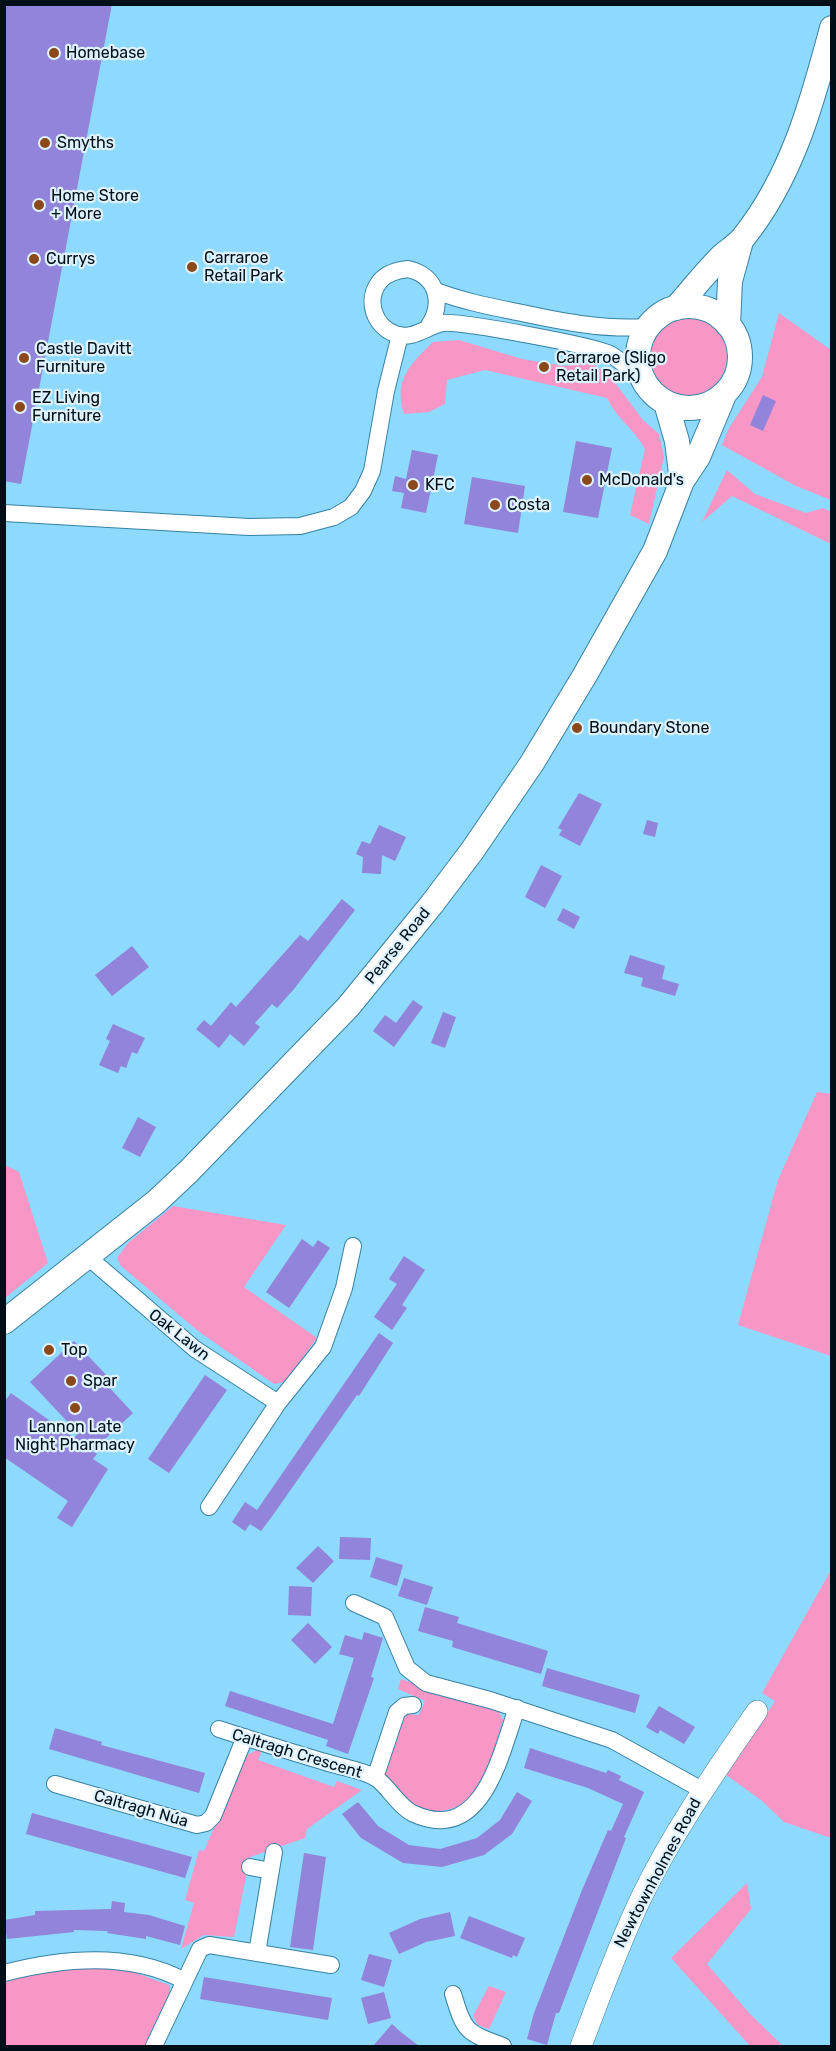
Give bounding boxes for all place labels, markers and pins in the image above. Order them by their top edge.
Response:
place label: Homebase [66,43,145,63]
marker: Homebase [47,46,61,60]
place label: Smyths [57,133,114,153]
marker: Smyths [38,136,52,150]
place label: Home Store + More [51,186,139,224]
marker: Home Store + More [32,198,46,212]
place label: Carraroe Retail Park [204,248,283,286]
place label: Currys [46,249,95,269]
marker: Currys [27,252,41,266]
marker: Carraroe Retail Park [185,260,199,274]
place label: Castle Davitt Furniture [36,339,132,377]
place label: Carraroe (Sligo Retail Park) [556,348,666,386]
marker: Castle Davitt Furniture [17,351,31,365]
marker: Carraroe (Sligo Retail Park) [537,360,551,374]
place label: EZ Living Furniture [32,388,101,426]
marker: EZ Living Furniture [13,400,27,414]
place label: McDonald's [599,470,684,490]
marker: McDonald's [580,473,594,487]
place label: KFC [425,475,455,495]
marker: KFC [406,478,420,492]
place label: Costa [507,495,550,515]
marker: Costa [488,498,502,512]
place label: Boundary Stone [589,718,709,738]
marker: Boundary Stone [570,721,584,735]
place label: Top [61,1340,87,1360]
marker: Top [42,1343,56,1357]
place label: Spar [83,1371,117,1391]
marker: Spar [64,1374,78,1388]
marker: Lannon Late Night Pharmacy [68,1401,82,1415]
place label: Lannon Late Night Pharmacy [15,1417,135,1455]

